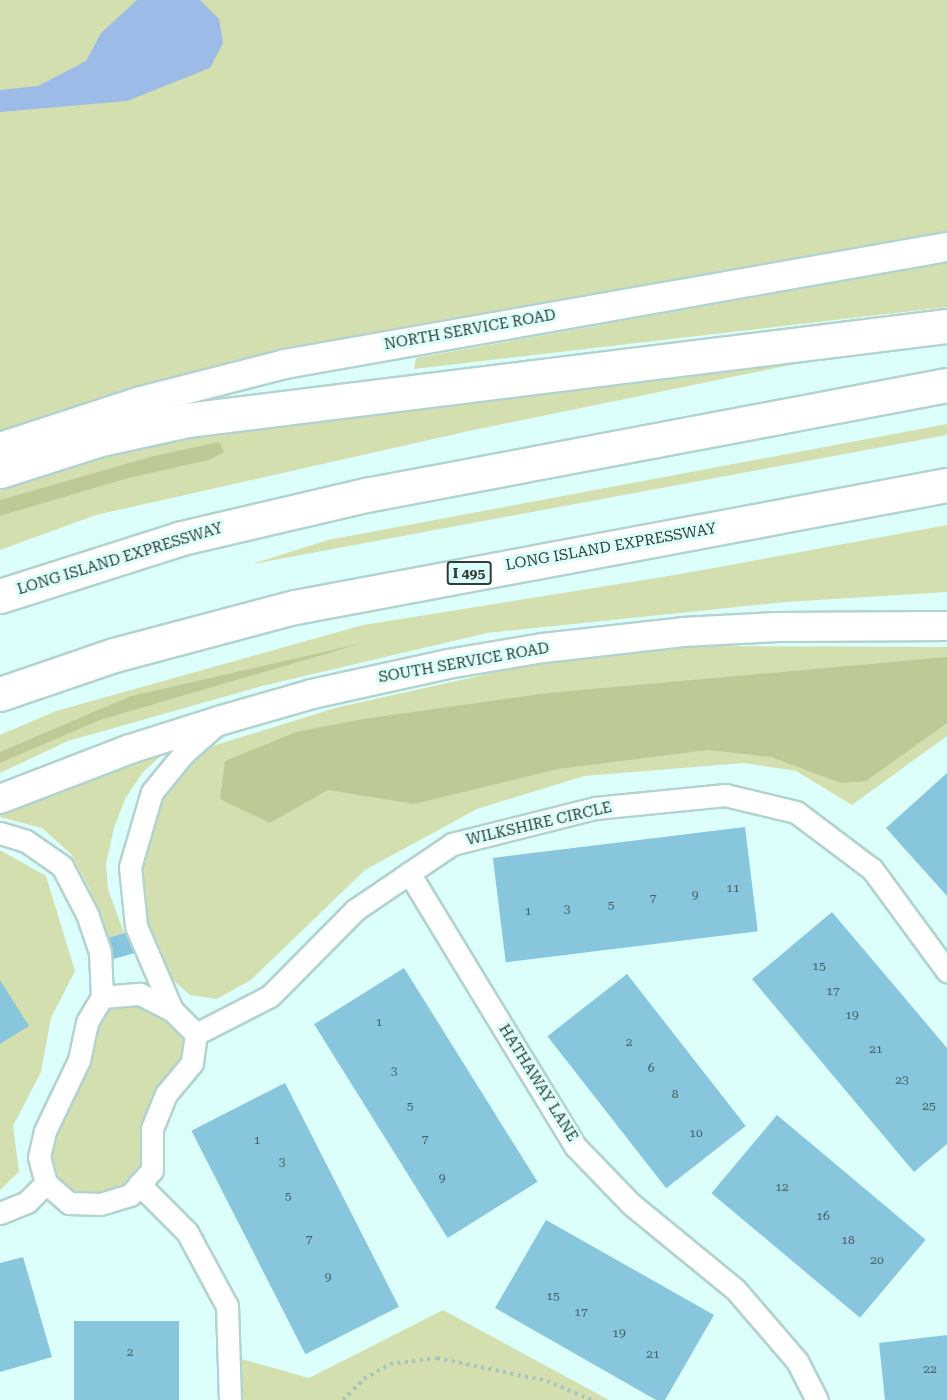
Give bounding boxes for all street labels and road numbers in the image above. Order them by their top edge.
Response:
street label: NORTH SERVICE ROAD [383,306,557,354]
street label: LONG ISLAND EXPRESSWAY [15,519,225,599]
street label: LONG ISLAND EXPRESSWAY [504,520,718,574]
road number: I 495 [446,562,492,584]
street label: SOUTH SERVICE ROAD [377,639,551,687]
street label: WILKSHIRE CIRCLE [464,798,614,850]
street label: HATHAWAY LANE [495,1021,581,1145]

